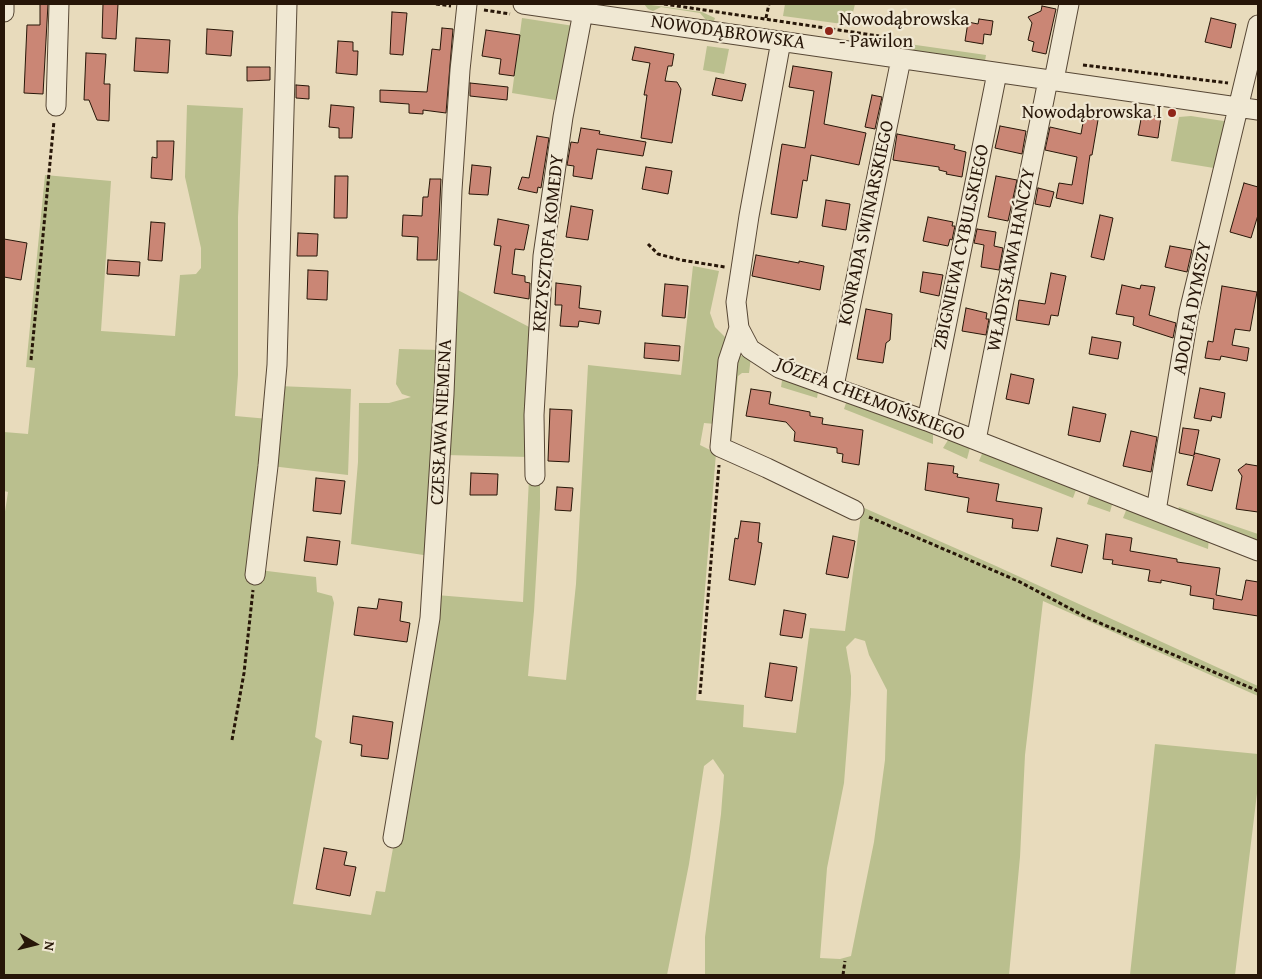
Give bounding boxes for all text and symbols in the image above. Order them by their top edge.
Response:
place label: Nowodąbrowska - Pawilon [839,9,969,53]
street label: NOWODĄBROWSKA [649,11,807,55]
marker: Nowodąbrowska - Pawilon [823,25,835,37]
place label: Nowodąbrowska I [1022,102,1162,124]
marker: Nowodąbrowska I [1166,107,1178,119]
street label: KONRADA SWINARSKIEGO [834,119,900,327]
street label: ZBIGNIEWA CYBULSKIEGO [929,142,995,352]
street label: KRZYSZTOFA KOMEDY [528,153,570,333]
street label: WŁADYSŁAWA HAŃCZY [983,166,1041,354]
street label: ADOLFA DYMSZY [1169,239,1217,377]
street label: CZESŁAWA NIEMENA [426,338,458,506]
street label: JÓZEFA CHEŁMOŃSKIEGO [772,353,968,447]
north arrow [10,919,60,969]
text: N [39,940,60,952]

